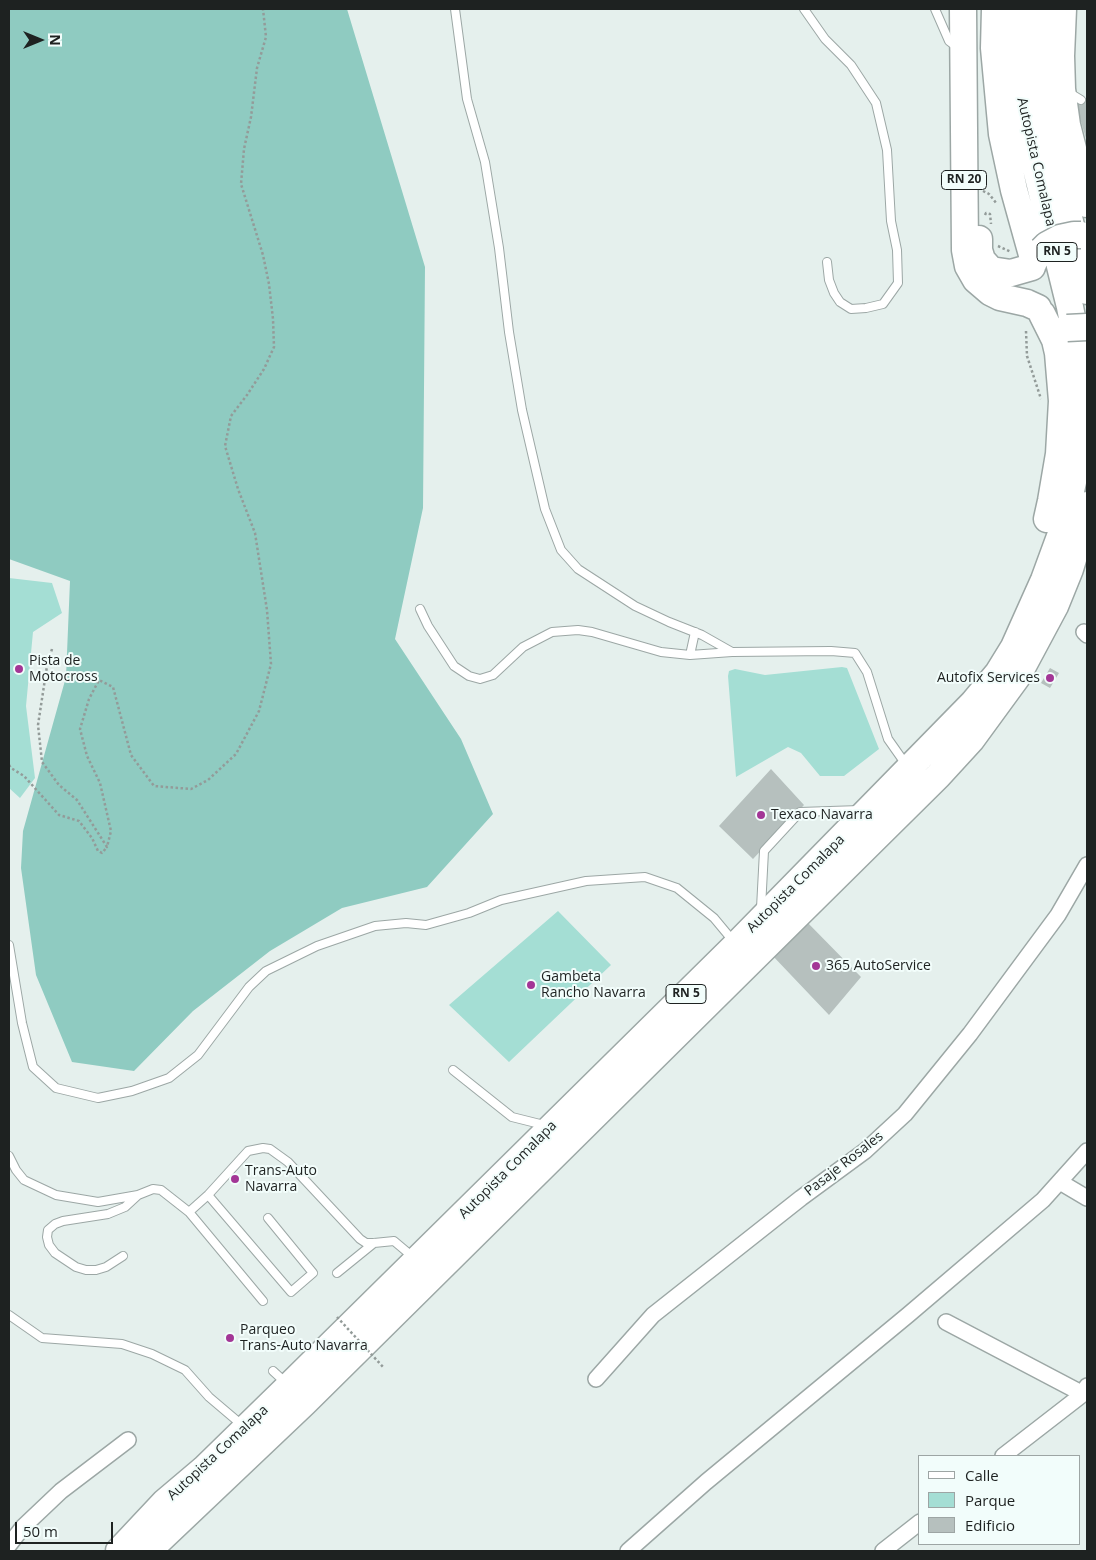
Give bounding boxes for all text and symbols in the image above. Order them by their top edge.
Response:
north arrow [15,15,65,65]
text: N [46,34,65,46]
street label: Autopista Comalapa [1013,96,1059,228]
road number: RN 20 [942,170,986,190]
road number: RN 5 [1037,242,1077,262]
place label: Pista de Motocross [29,653,98,686]
marker: Pista de Motocross [13,663,25,675]
place label: Autofix Services [937,670,1040,686]
marker: Autofix Services [1044,672,1056,684]
place label: Texaco Navarra [771,807,873,823]
marker: Texaco Navarra [755,809,767,821]
street label: Autopista Comalapa [744,832,848,936]
place label: 365 AutoService [826,958,931,974]
marker: 365 AutoService [810,960,822,972]
place label: Gambeta Rancho Navarra [541,969,646,1002]
marker: Gambeta Rancho Navarra [525,979,537,991]
road number: RN 5 [666,984,706,1004]
street label: Autopista Comalapa [456,1118,560,1222]
street label: Pasaje Rosales [801,1128,887,1200]
place label: Trans-Auto Navarra [245,1163,317,1196]
marker: Trans-Auto Navarra [229,1173,241,1185]
place label: Parqueo Trans-Auto Navarra [240,1322,368,1354]
marker: Parqueo Trans-Auto Navarra [224,1332,236,1344]
street label: Autopista Comalapa [164,1402,272,1504]
legend [918,1455,1081,1545]
text: Calle [965,1465,999,1485]
text: Parque [965,1490,1015,1510]
scale bar [18,1512,115,1544]
text: Edificio [965,1515,1015,1535]
text: 50 m [23,1521,58,1541]

